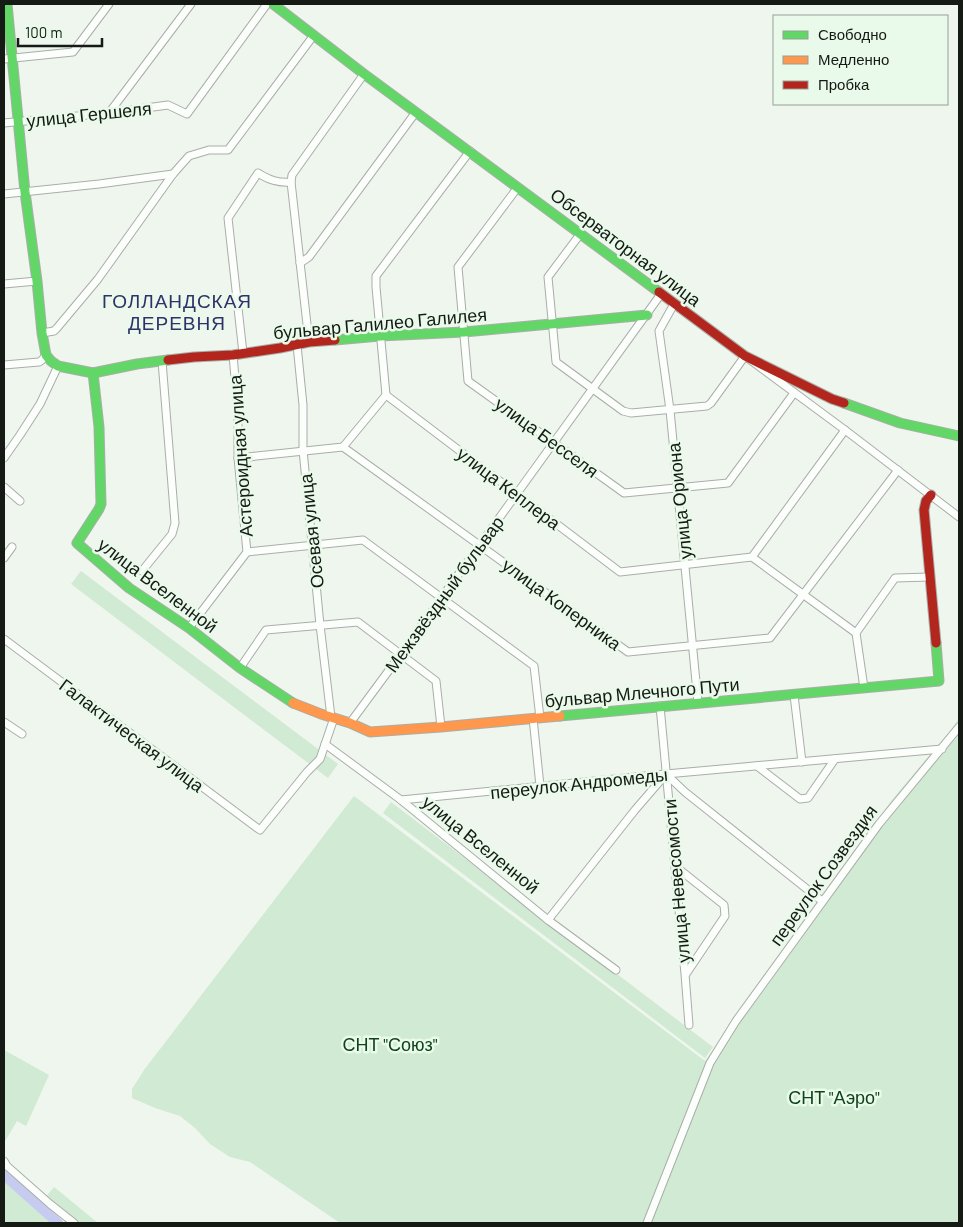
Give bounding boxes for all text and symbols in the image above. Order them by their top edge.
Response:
scale bar [18,15,101,47]
legend [773,15,948,105]
text: 100 m [25,23,63,41]
text: Свободно [818,25,887,43]
text: Медленно [818,50,889,68]
text: Пробка [818,75,870,93]
street label: улица Гершеля [25,96,153,132]
street label: Обсерваторная улица [546,183,706,311]
district label: ГОЛЛАНДСКАЯ ДЕРЕВНЯ [102,289,252,334]
street label: бульвар Галилео Галилея [272,303,488,343]
street label: Астероидная улица [223,373,257,538]
street label: улица Бесселя [491,392,603,482]
street label: улица Ориона [662,441,696,560]
street label: улица Кеплера [453,442,566,535]
street label: Осевая улица [294,472,328,589]
street label: Межзвёздный бульвар [380,512,508,676]
street label: улица Вселенной [94,533,222,637]
street label: улица Коперника [498,553,627,655]
street label: бульвар Млечного Пути [544,673,740,711]
street label: Галактическая улица [55,674,209,797]
street label: переулок Андромеды [489,763,669,803]
street label: улица Вселенной [418,790,544,898]
street label: улица Невесомости [658,798,694,964]
street label: переулок Созвездия [765,800,881,950]
park label: СНТ "Союз" [343,1033,438,1055]
park label: СНТ "Аэро" [788,1086,880,1108]

